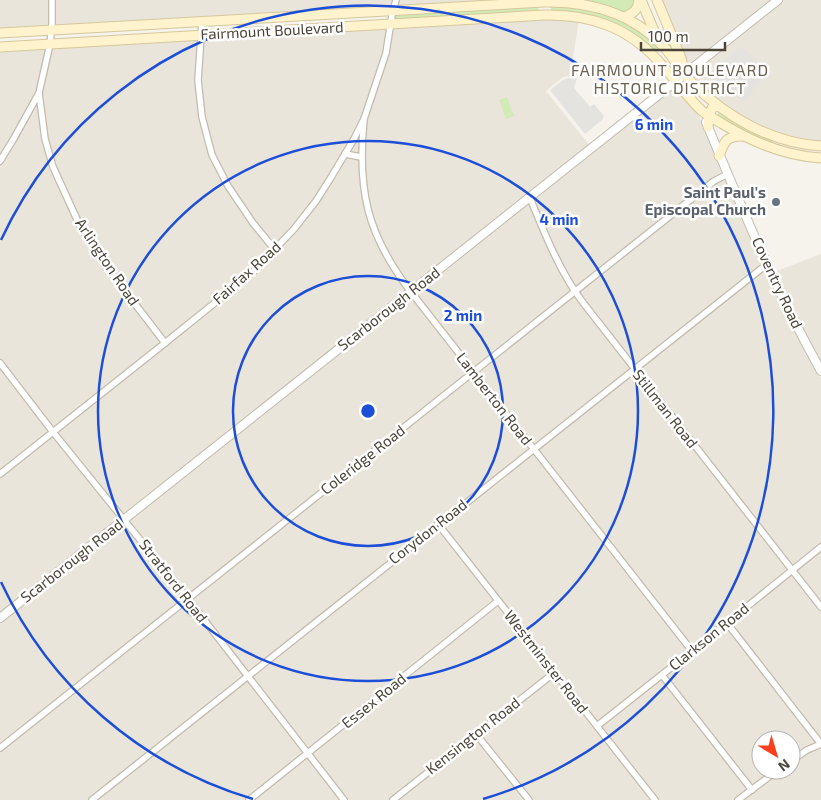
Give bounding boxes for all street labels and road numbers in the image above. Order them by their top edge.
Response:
street label: Fairmount Boulevard [200,17,344,43]
street label: Arlington Road [72,214,144,309]
street label: Coventry Road [749,234,807,331]
street label: Fairfax Road [209,237,284,308]
street label: Scarborough Road [334,263,443,354]
street label: Lamberton Road [453,348,537,448]
street label: Stillman Road [630,366,702,451]
street label: Coleridge Road [317,421,408,498]
street label: Corydon Road [385,495,470,567]
street label: Scarborough Road [17,515,126,606]
street label: Stratford Road [136,535,212,626]
street label: Clarkson Road [665,599,752,674]
street label: Westminster Road [501,606,593,717]
street label: Essex Road [338,669,409,732]
street label: Kensington Road [422,693,523,778]

